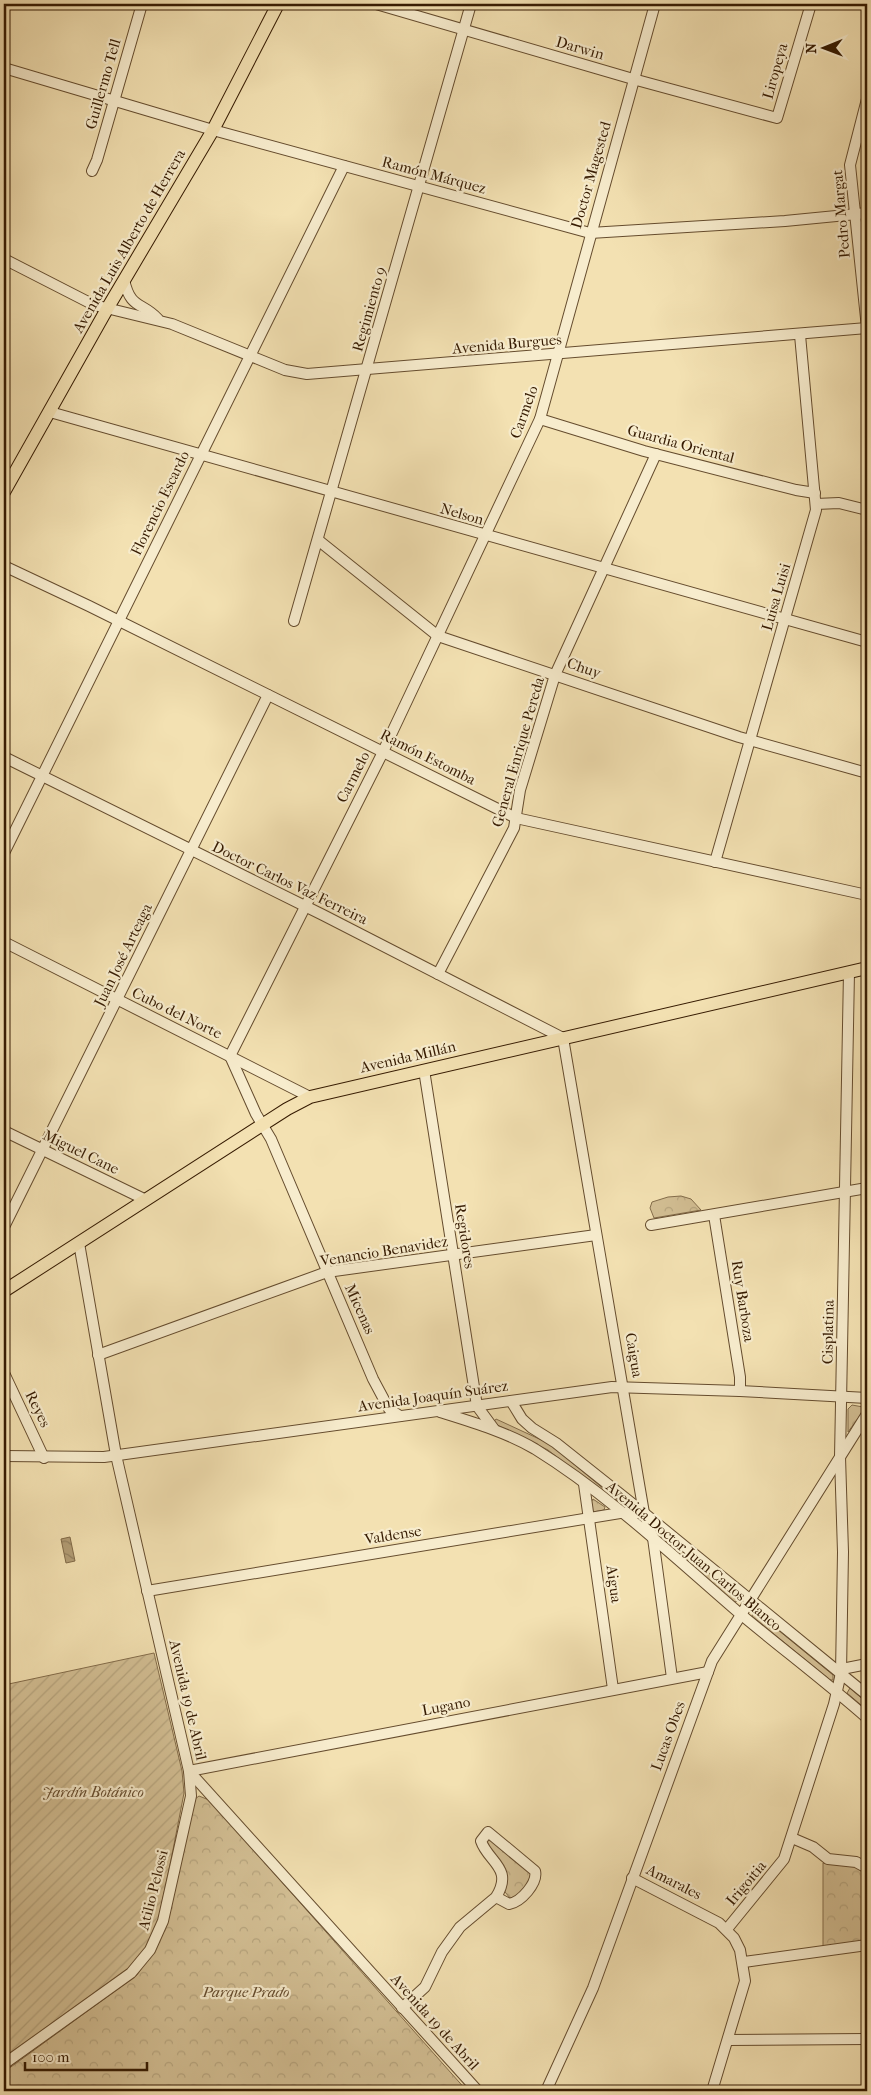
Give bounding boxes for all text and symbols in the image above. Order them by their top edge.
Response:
north arrow [798,22,848,72]
street label: Darwin [554,33,606,64]
street label: Guillermo Tell [81,37,125,131]
street label: Liropeya [758,40,792,101]
text: N [803,42,820,54]
street label: Doctor Magested [567,119,615,231]
street label: Avenida Luis Alberto de Herrera [68,145,190,337]
street label: Ramón Márquez [380,152,488,198]
street label: Pedro Margat [828,168,854,259]
street label: Regimiento 9 [348,264,390,354]
street label: Avenida Burgues [451,330,563,358]
street label: Carmelo [506,383,542,441]
street label: Guardia Oriental [626,421,736,467]
street label: Florencio Escardo [127,447,193,558]
street label: Nelson [438,499,486,529]
street label: Luisa Luisi [758,561,794,633]
street label: Chuy [565,654,604,682]
street label: General Enrique Pereda [488,674,548,829]
street label: Ramón Estomba [377,725,480,789]
street label: Carmelo [333,748,374,806]
street label: Doctor Carlos Vaz Ferreira [209,837,372,929]
street label: Juan José Arteaga [90,899,156,1010]
street label: Cubo del Norte [129,983,225,1043]
street label: Avenida Millán [358,1037,458,1077]
street label: Miguel Cane [40,1126,123,1178]
street label: Regidores [451,1202,479,1270]
street label: Venancio Benavidez [318,1232,449,1270]
street label: Ruy Barboza [728,1259,758,1344]
street label: Micenas [341,1281,379,1337]
street label: Cisplatina [818,1299,838,1364]
street label: Caigua [621,1331,647,1380]
street label: Avenida Joaquín Suárez [356,1377,510,1416]
street label: Reyes [21,1388,55,1431]
street label: Avenida Doctor Juan Carlos Blanco [602,1477,786,1635]
street label: Valdense [362,1522,423,1549]
street label: Aigua [602,1563,626,1605]
street label: Avenida 19 de Abril [165,1637,211,1762]
street label: Lugano [420,1692,472,1719]
street label: Lucas Obes [647,1698,689,1773]
park label: Jardín Botánico [42,1783,144,1801]
street label: Atilio Pelossi [134,1848,172,1933]
street label: Irigoitia [722,1856,771,1909]
street label: Amarales [643,1860,705,1904]
street label: Avenida 19 de Abril [386,1970,483,2074]
park label: Parque Prado [202,1983,289,2001]
scale bar [25,2040,148,2072]
text: 100 m [32,2048,70,2066]

